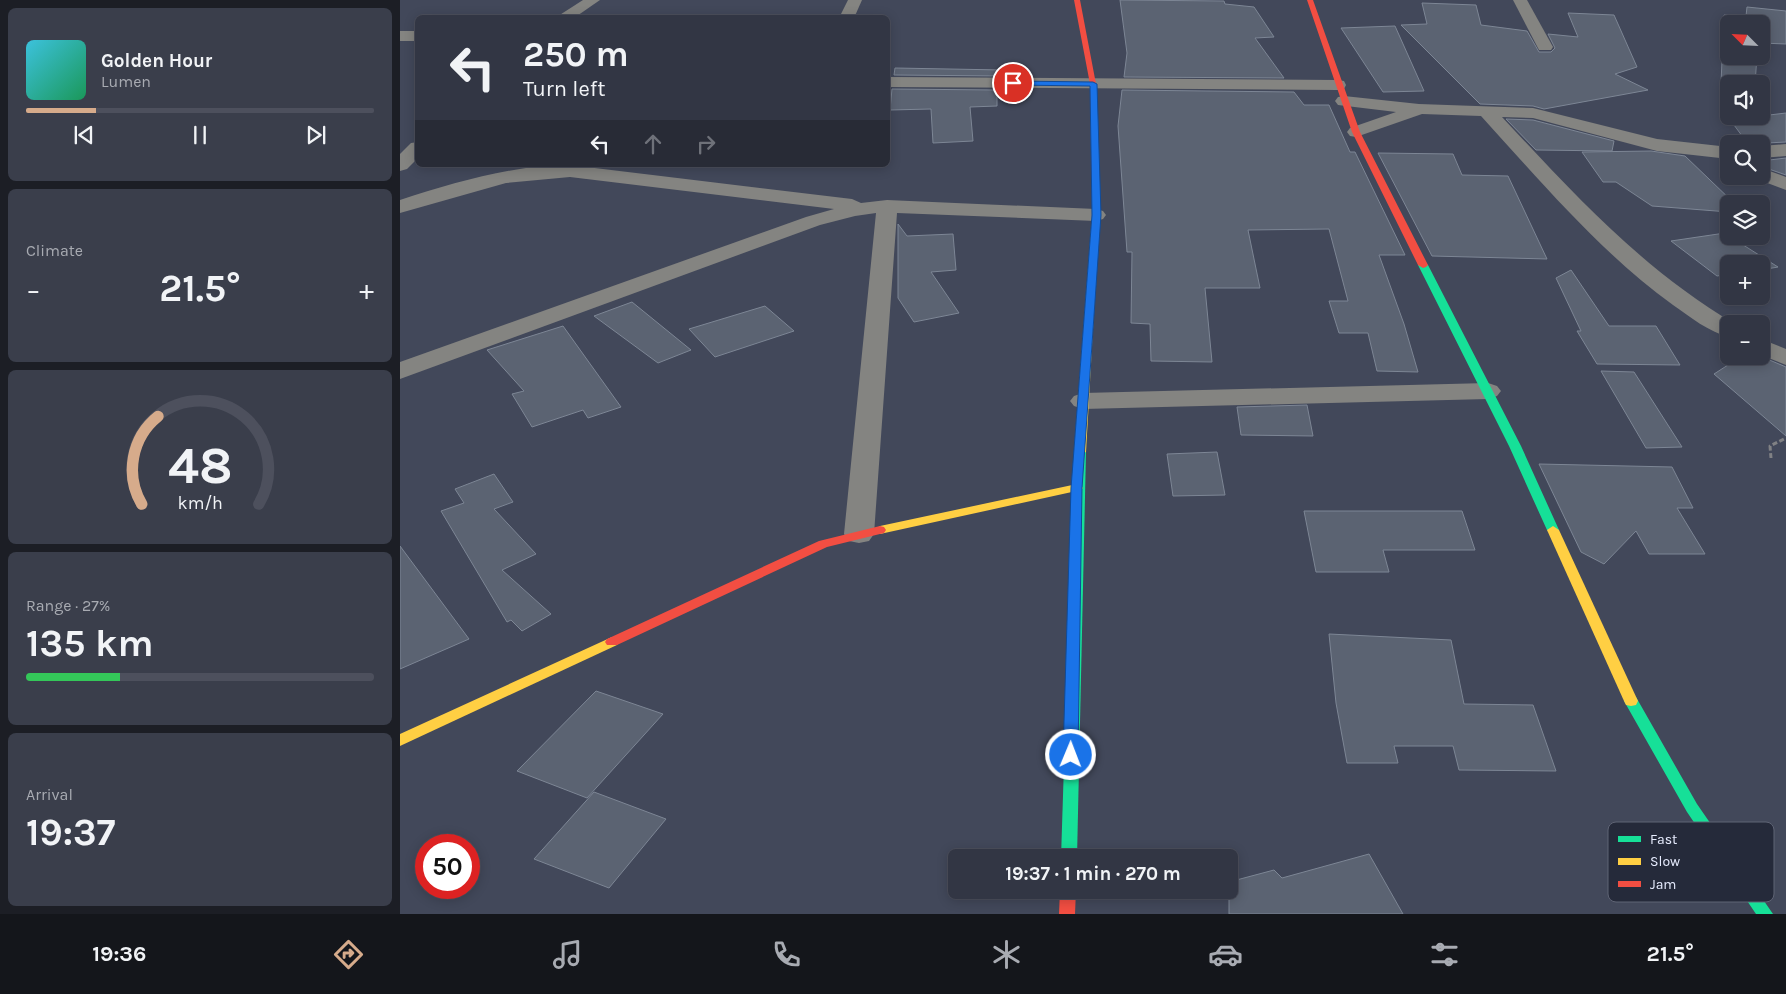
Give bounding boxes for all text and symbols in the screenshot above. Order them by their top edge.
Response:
north arrow [1720,15,1770,65]
map controls [1720,15,1770,365]
text: 250 m [523,34,629,75]
icon: left [440,35,505,100]
text: Golden Hour [101,50,212,72]
pin [992,62,1034,104]
icon: arrive [999,69,1027,97]
text: Lumen [101,72,151,91]
button: sound [1720,75,1770,125]
text: Turn left [523,76,606,102]
icon: previous [70,121,98,149]
icon: pause [186,121,214,149]
icon: next [302,121,330,149]
icon: left [586,130,614,158]
icon: ahead [639,130,667,158]
icon: right [692,130,720,158]
button: search [1720,135,1770,185]
button: layers [1720,195,1770,245]
text: Climate [26,241,83,260]
button: + [1720,255,1770,305]
text: 21.5° [159,266,241,311]
text: − [26,273,41,306]
text: + [359,273,374,306]
button: − [1720,315,1770,365]
text: 48 [168,435,232,496]
text: km/h [177,493,223,514]
text: Range · 27% [26,596,110,615]
text: 135 km [26,621,153,666]
position arrow [1044,728,1096,780]
text: Arrival [26,785,73,804]
text: 19:37 [26,810,116,855]
legend [1608,822,1774,902]
text: Fast [1650,831,1677,848]
speed limit sign: 50 [415,834,480,899]
text: Slow [1650,853,1680,870]
text: 19:37 · 1 min · 270 m [1005,863,1181,885]
text: Jam [1650,876,1676,893]
icon: directions [331,937,366,972]
icon: music [550,937,585,972]
icon: phone [769,937,804,972]
icon: climate [989,937,1024,972]
icon: car [1208,937,1243,972]
icon: filters [1427,937,1462,972]
text: 19:36 [92,941,146,967]
text: 21.5° [1647,941,1694,967]

